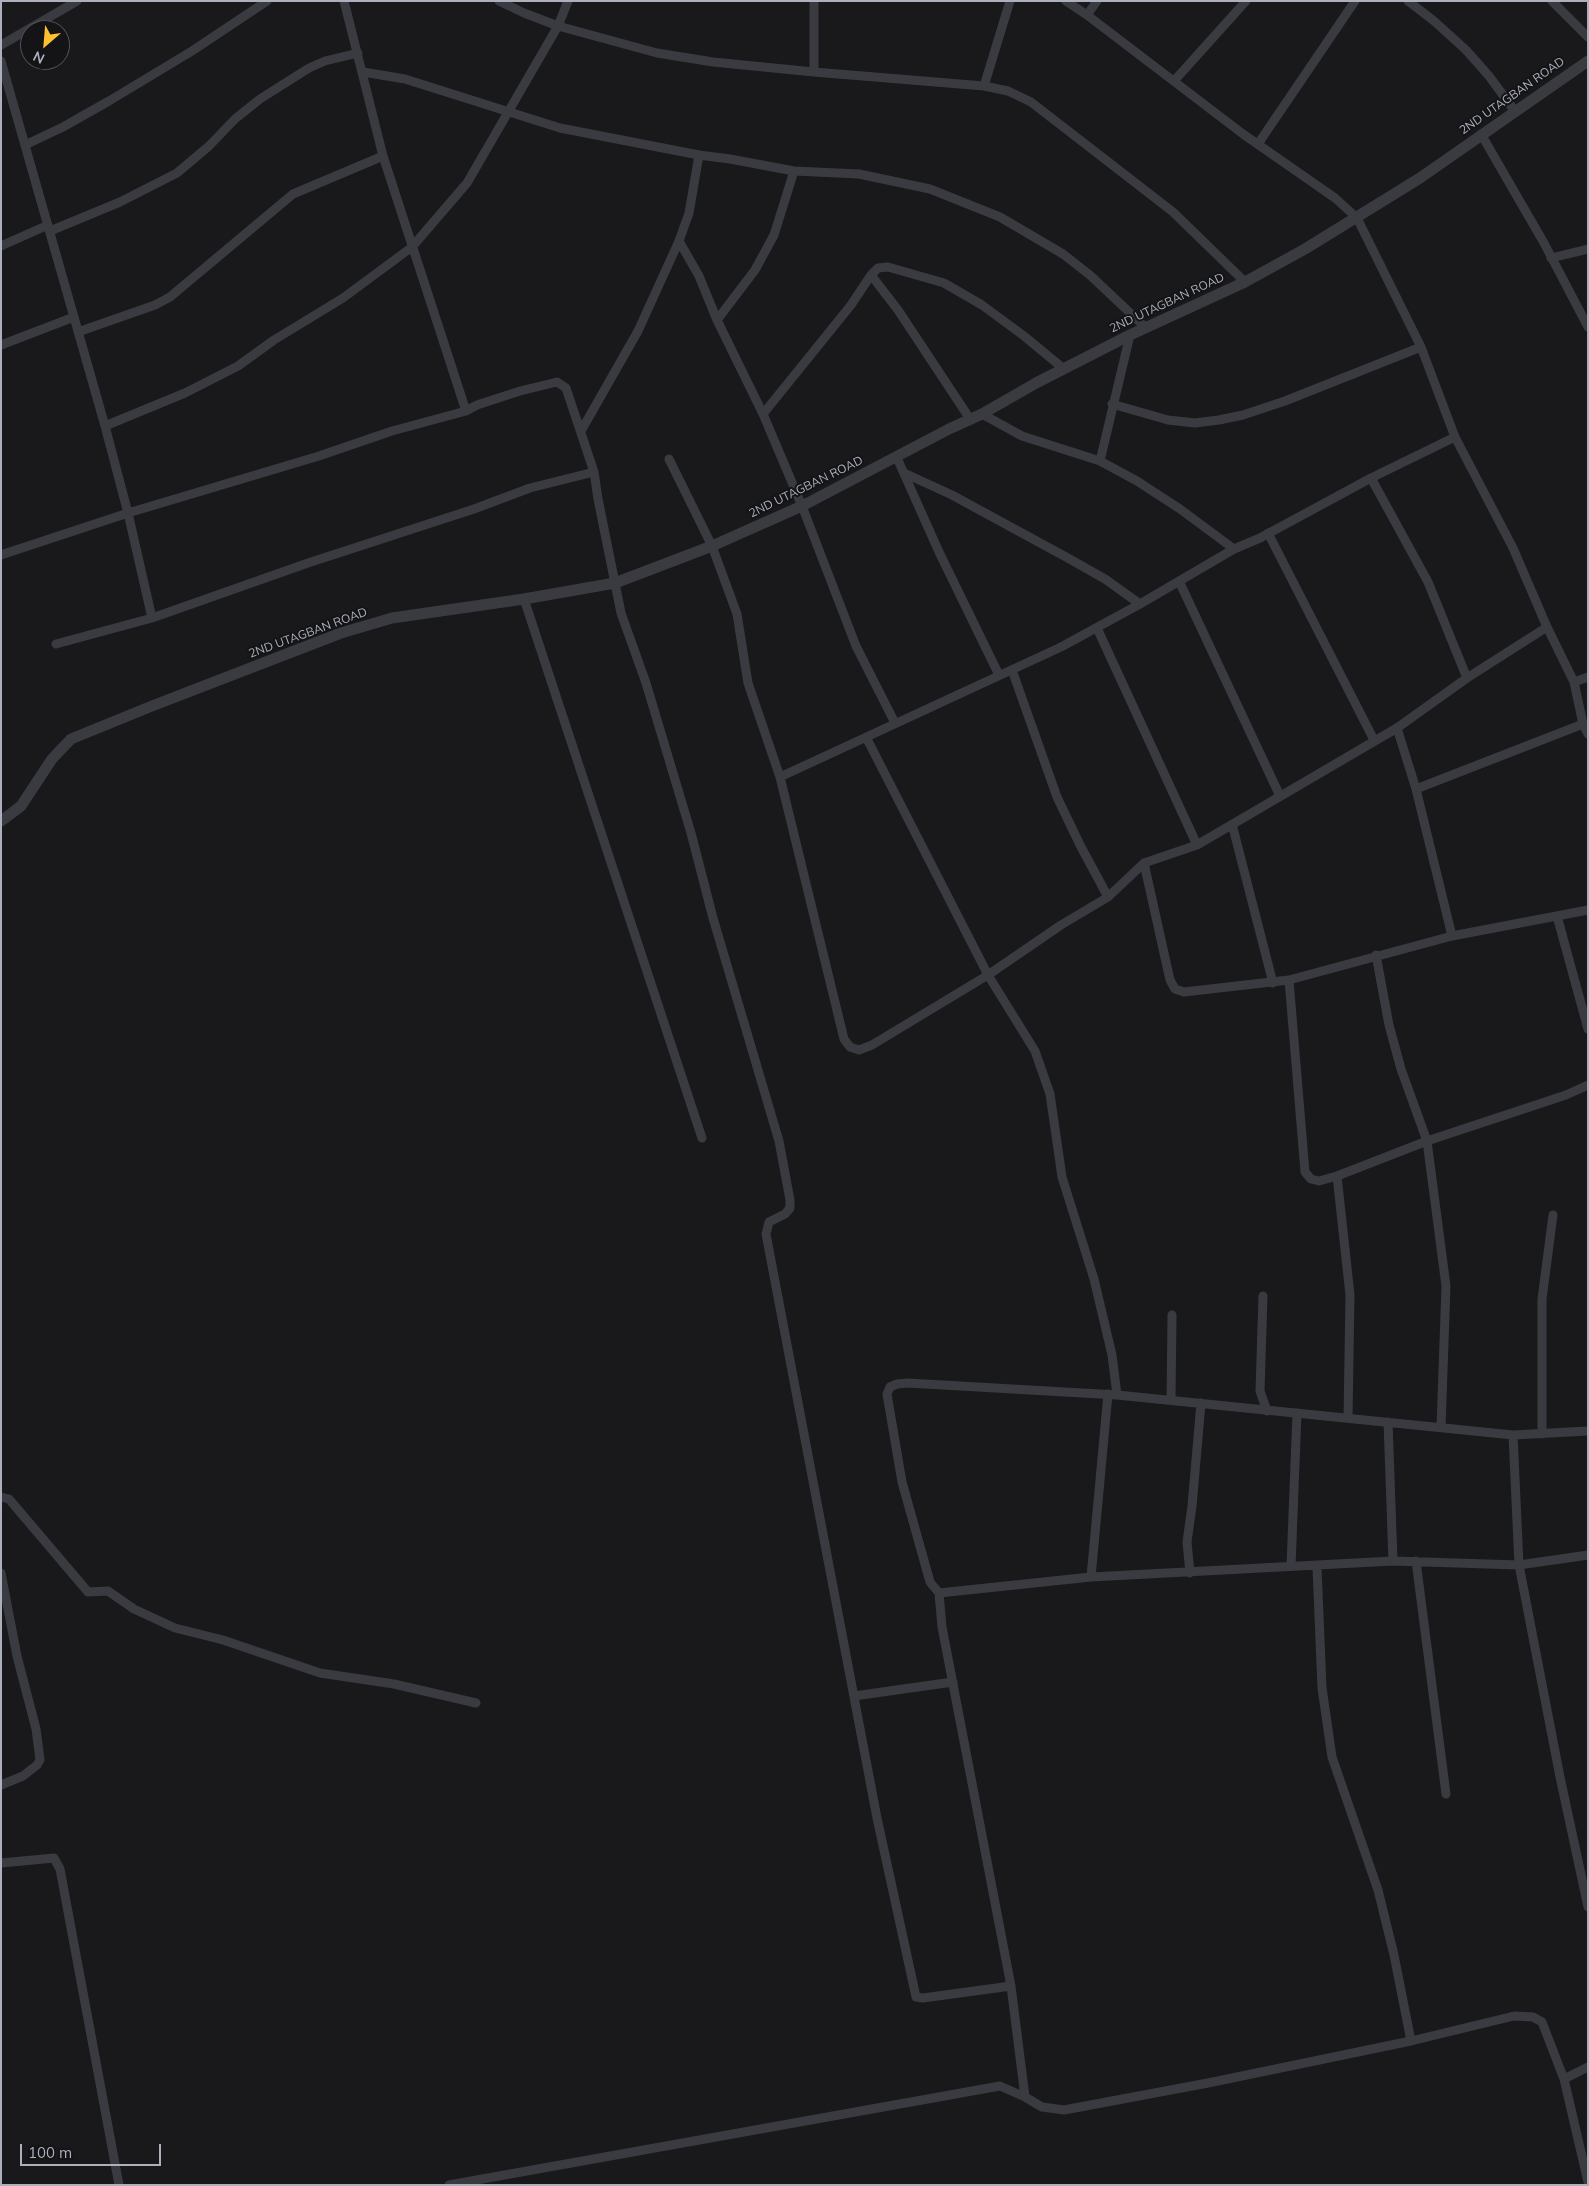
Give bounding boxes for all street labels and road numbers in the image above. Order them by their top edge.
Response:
street label: 2ND UTAGBAN ROAD [1457,54,1567,138]
street label: 2ND UTAGBAN ROAD [1107,270,1227,336]
street label: 2ND UTAGBAN ROAD [747,453,865,521]
street label: 2ND UTAGBAN ROAD [247,605,369,661]

